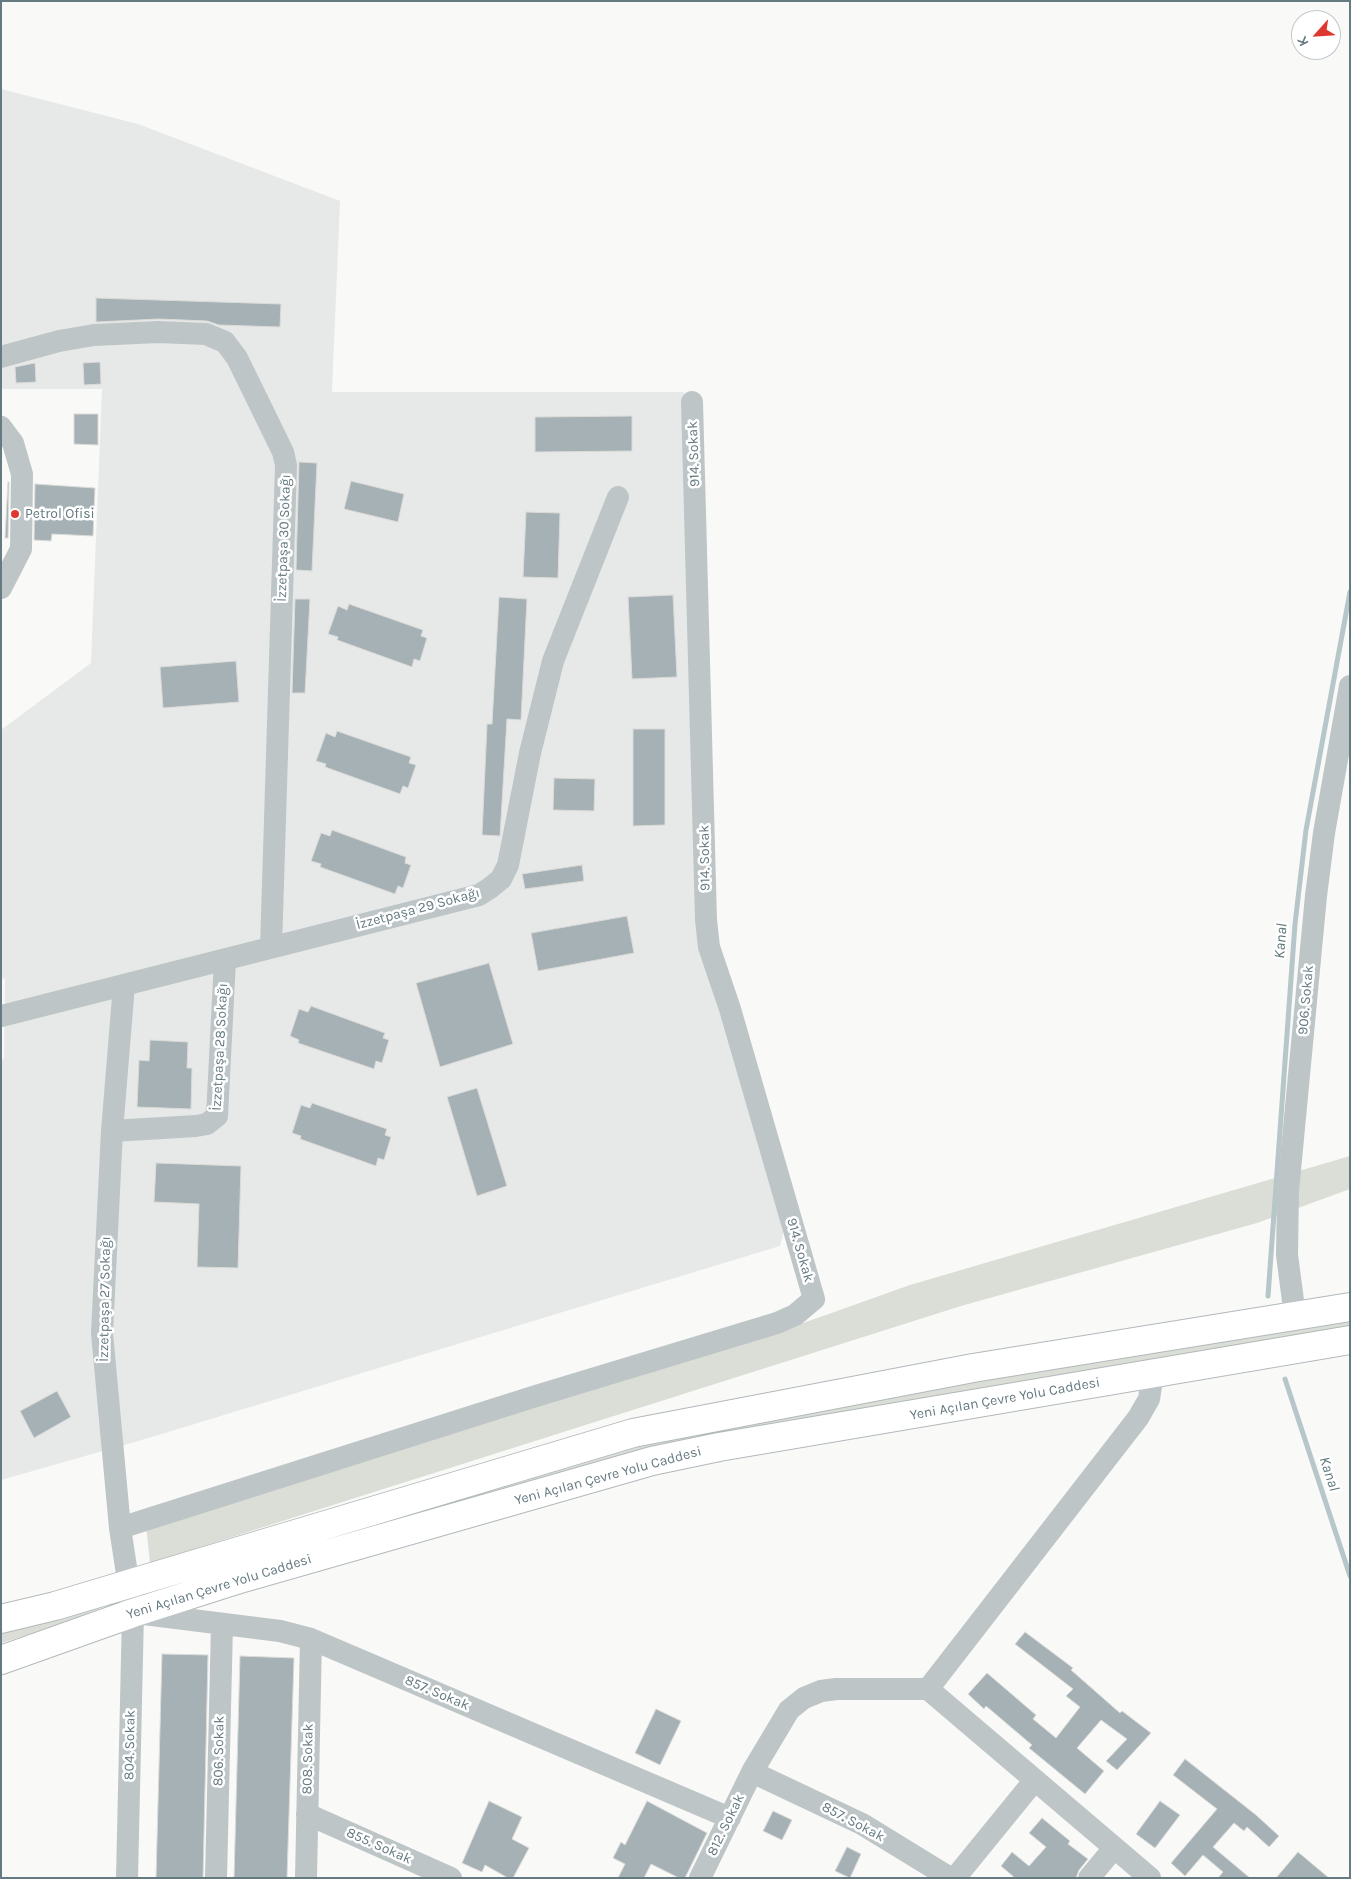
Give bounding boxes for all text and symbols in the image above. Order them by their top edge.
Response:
north arrow [1291,10,1341,60]
text: K [1293,34,1313,49]
street label: 914. Sokak [684,421,704,487]
street label: İzzetpaşa 30 Sokağı [273,474,295,602]
place label: Petrol Ofisi [25,506,95,522]
marker: Petrol Ofisi [9,508,21,520]
street label: 914. Sokak [696,825,714,891]
street label: İzzetpaşa 29 Sokağı [354,884,482,934]
water label: Kanal [1271,923,1291,959]
street label: 906. Sokak [1295,964,1317,1036]
street label: İzzetpaşa 28 Sokağı [208,983,232,1111]
street label: 914. Sokak [783,1216,817,1284]
street label: İzzetpaşa 27 Sokağı [96,1236,114,1362]
street label: Yeni Açılan Çevre Yolu Caddesi [909,1374,1101,1424]
street label: Yeni Açılan Çevre Yolu Caddesi [513,1443,703,1509]
water label: Kanal [1315,1454,1343,1494]
street label: Yeni Açılan Çevre Yolu Caddesi [124,1551,314,1623]
street label: 857. Sokak [402,1672,472,1714]
street label: 804. Sokak [121,1710,139,1780]
street label: 806. Sokak [210,1716,228,1786]
street label: 808. Sokak [299,1723,317,1795]
street label: 812. Sokak [704,1791,748,1859]
street label: 857. Sokak [819,1799,887,1845]
street label: 855. Sokak [344,1824,414,1868]

